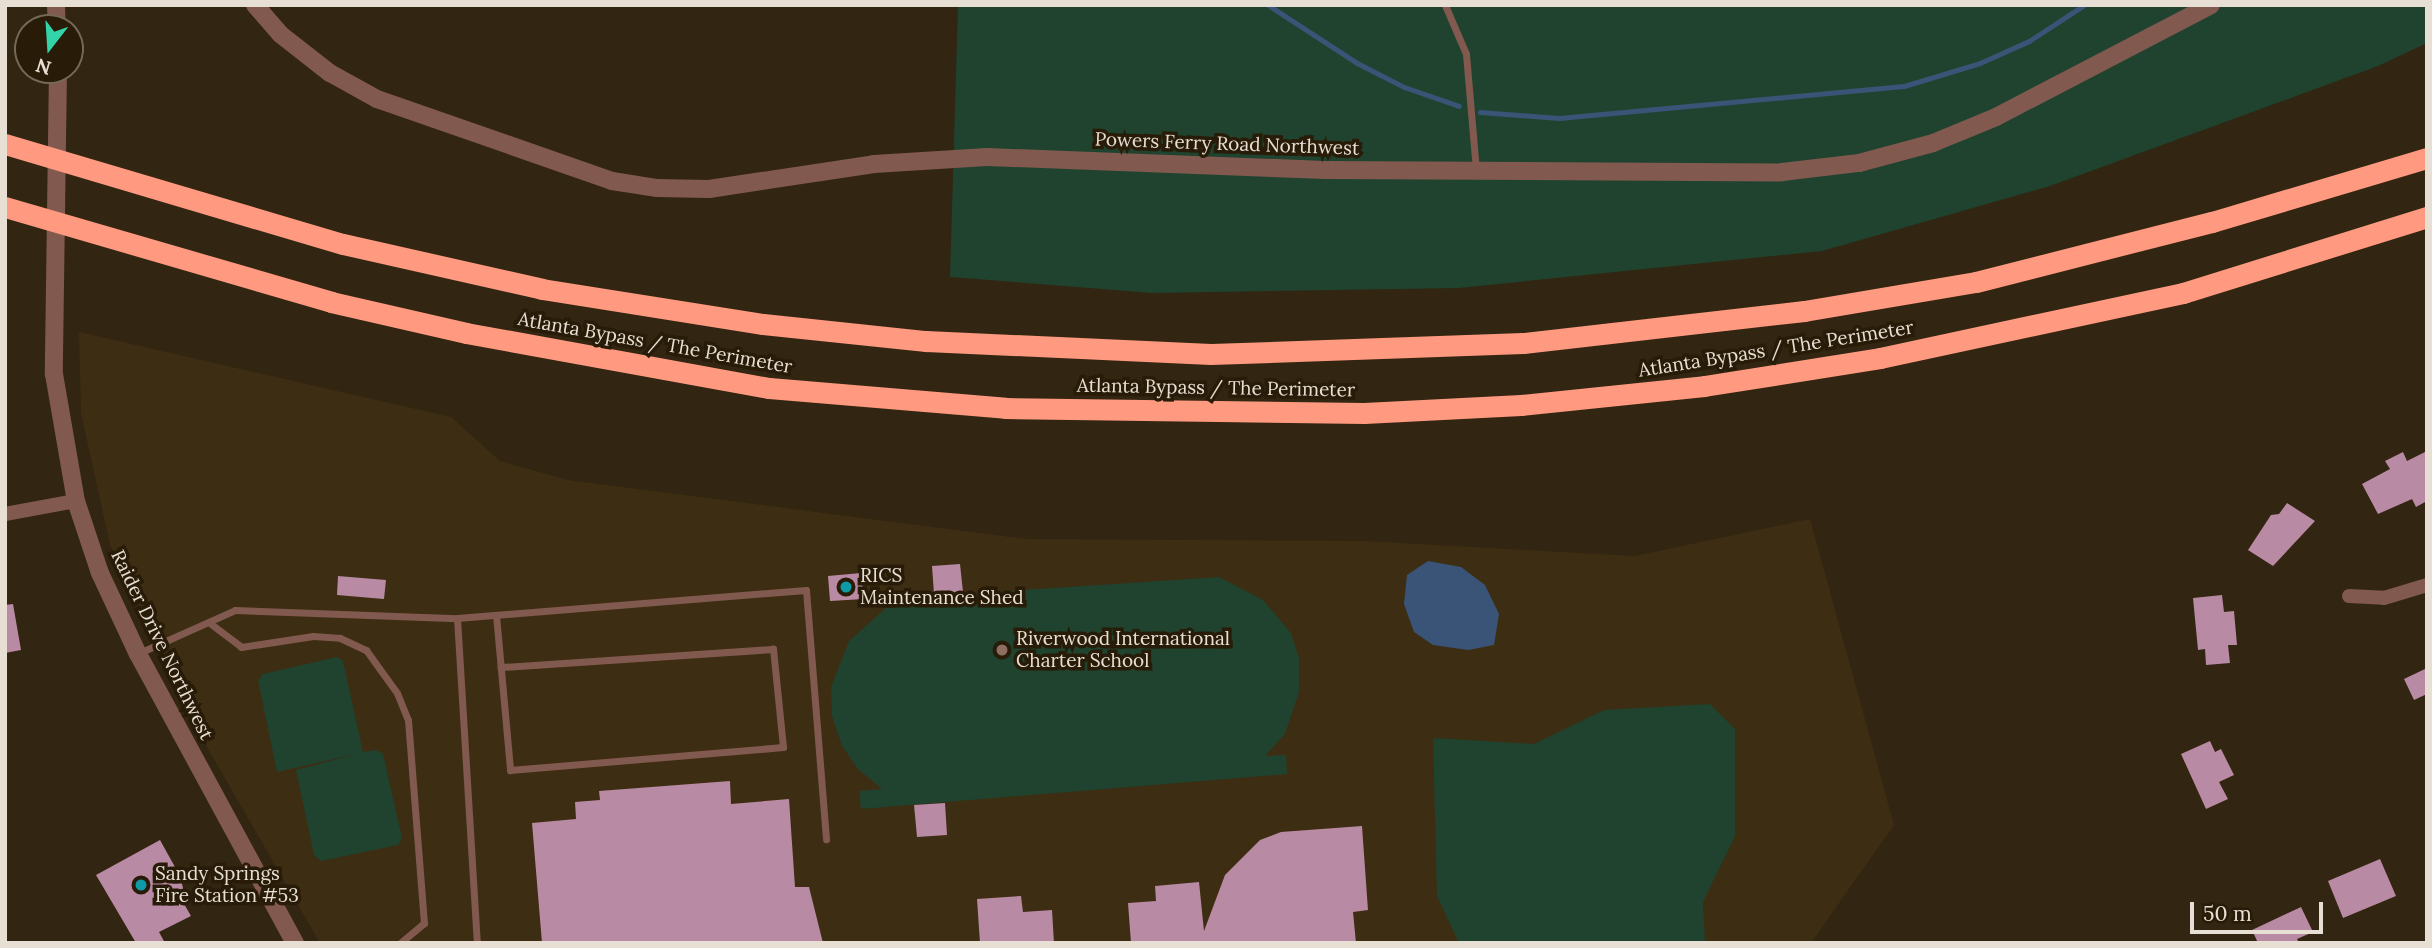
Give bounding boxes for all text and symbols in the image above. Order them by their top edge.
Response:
north arrow [14,14,84,84]
text: N [33,54,54,81]
street label: Powers Ferry Road Northwest [1094,128,1360,160]
street label: Atlanta Bypass / The Perimeter [516,308,794,378]
street label: Atlanta Bypass / The Perimeter [1637,316,1915,382]
street label: Atlanta Bypass / The Perimeter [1077,374,1355,402]
street label: Raider Drive Northwest [106,546,218,744]
place label: RICS Maintenance Shed [860,565,1023,609]
marker: RICS Maintenance Shed [838,579,854,595]
place label: Riverwood International Charter School [1016,628,1230,672]
marker: Riverwood International Charter School [994,642,1010,658]
place label: Sandy Springs Fire Station #53 [155,863,299,907]
marker: Sandy Springs Fire Station #53 [133,877,149,893]
scale bar [2194,888,2327,932]
text: 50 m [2203,900,2252,927]

